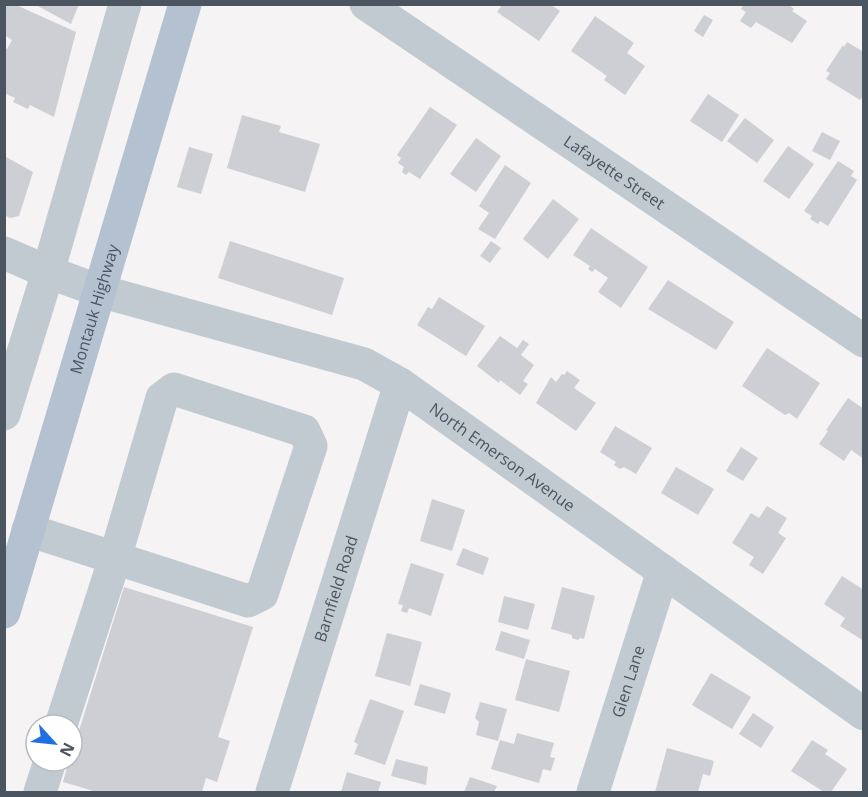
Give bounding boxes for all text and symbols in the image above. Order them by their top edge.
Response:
street label: Lafayette Street [560,130,670,214]
street label: Montauk Highway [64,241,124,377]
street label: North Emerson Avenue [425,397,580,516]
street label: Barnfield Road [309,533,363,645]
street label: Glen Lane [606,642,650,720]
north arrow [24,713,84,773]
text: N [55,739,80,761]

